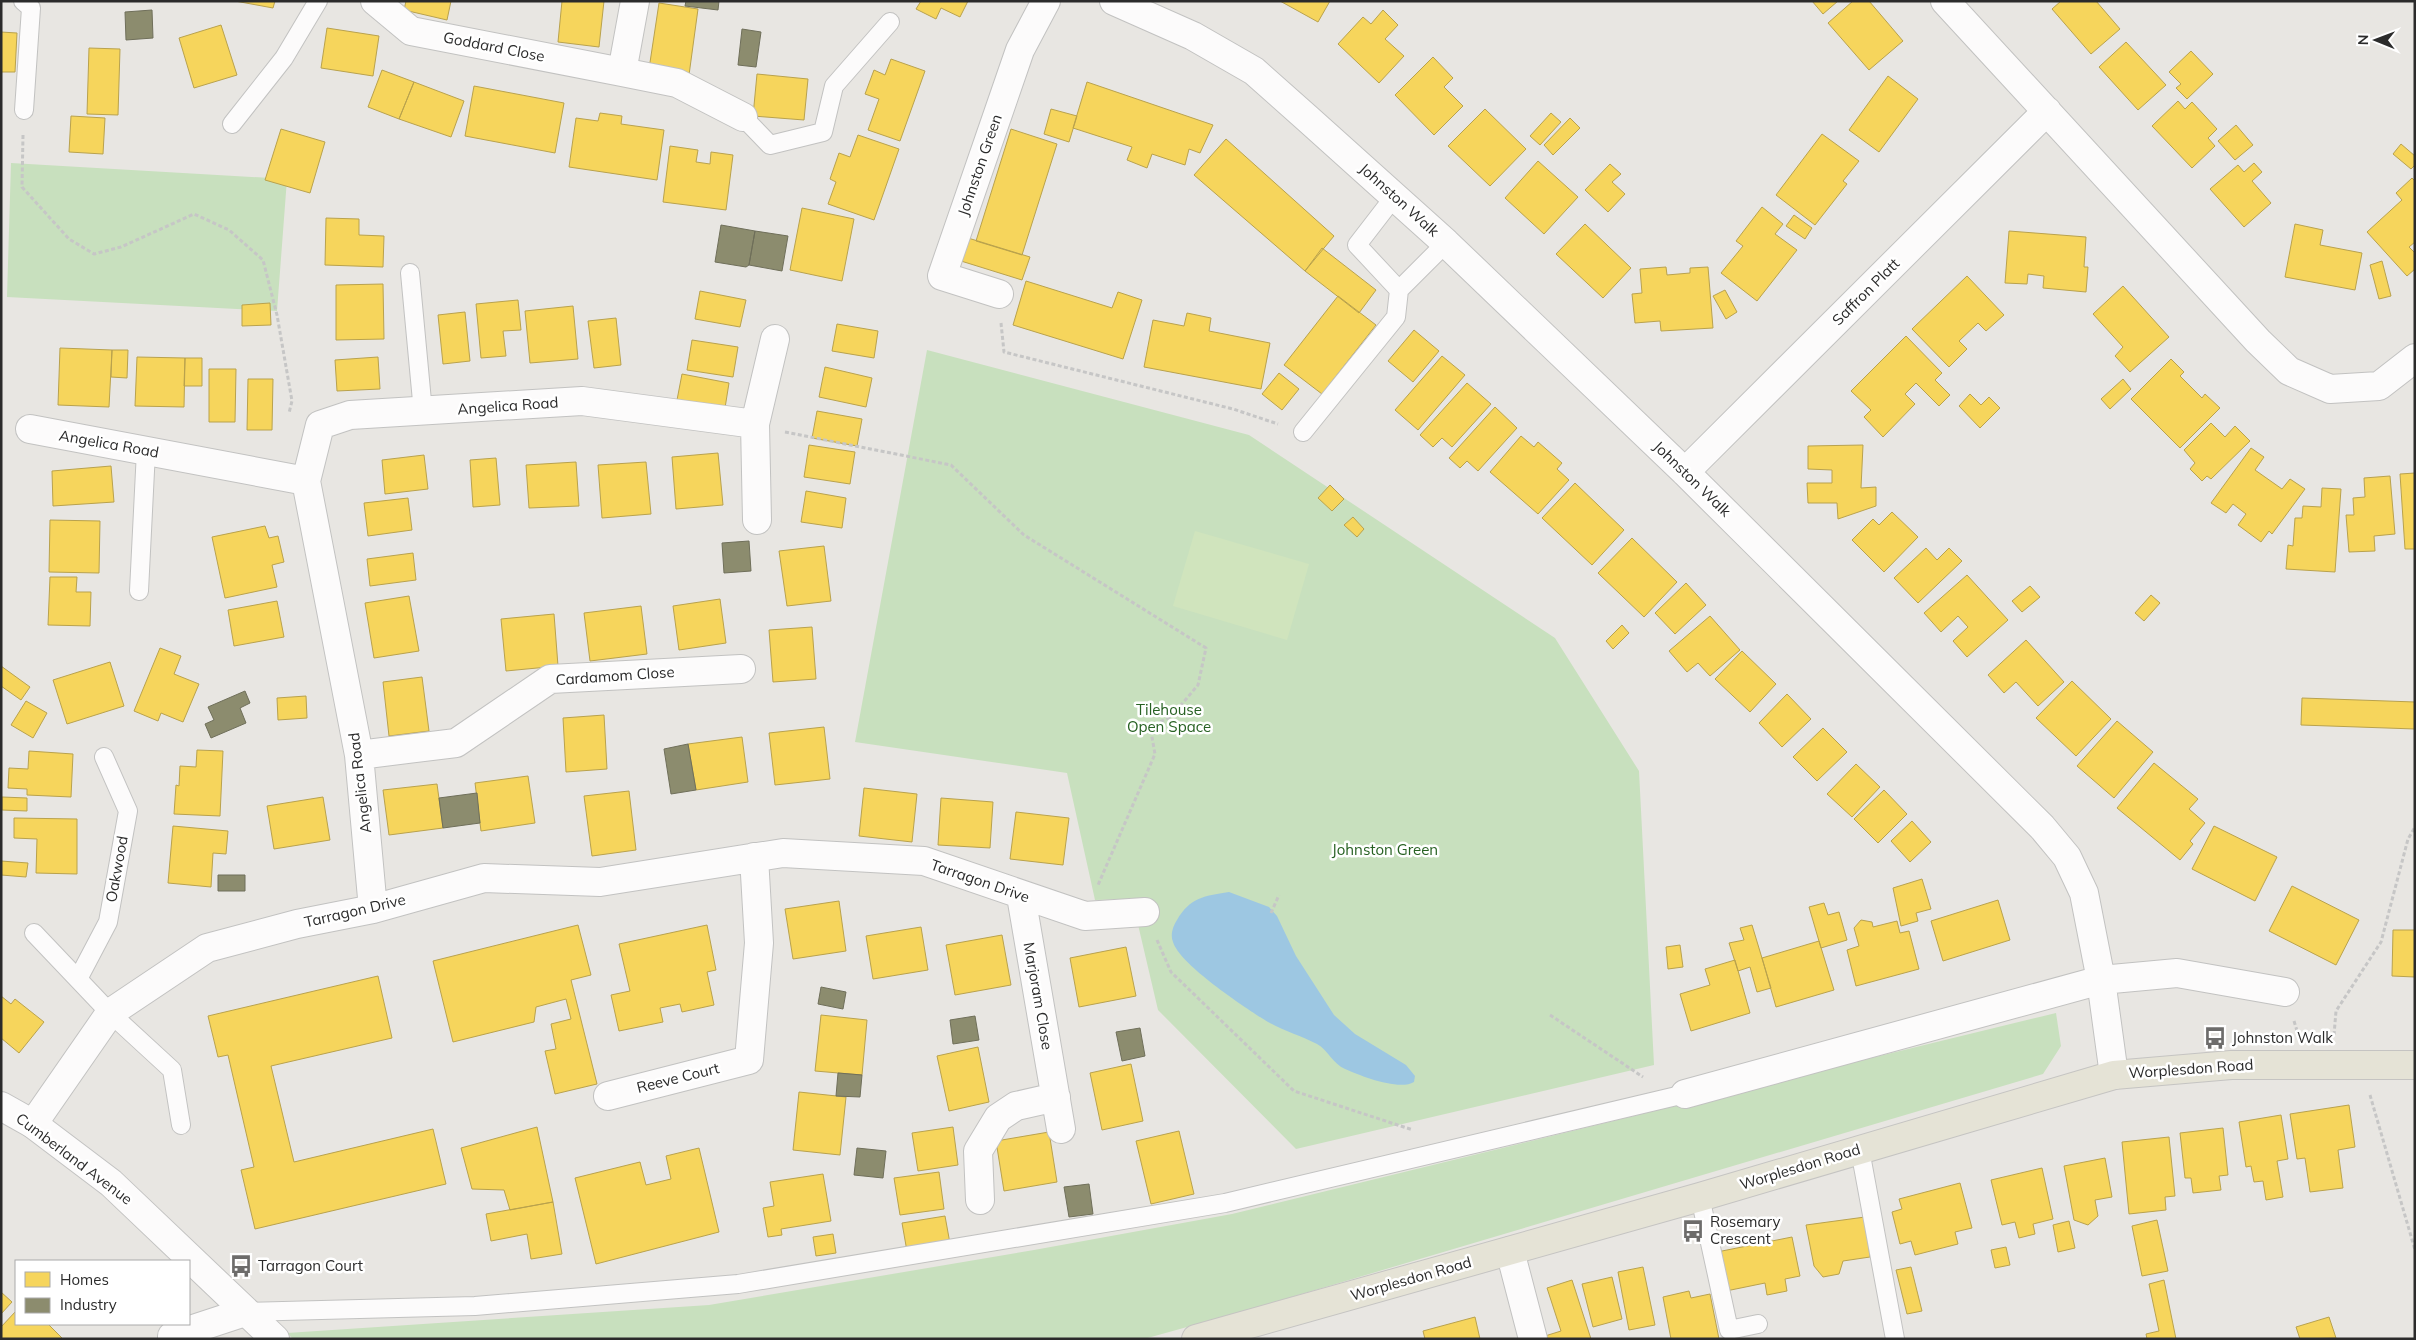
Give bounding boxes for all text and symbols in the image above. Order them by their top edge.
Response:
north arrow [2351,15,2401,65]
street label: Goddard Close [442,27,546,66]
text: N [2354,34,2372,45]
street label: Johnston Green [953,111,1006,218]
street label: Johnston Walk [1355,159,1443,241]
street label: Saffron Platt [1828,254,1903,329]
street label: Angelica Road [457,392,559,419]
street label: Angelica Road [58,425,161,462]
street label: Johnston Walk [1649,437,1735,521]
street label: Cardamom Close [555,662,675,689]
park label: Tilehouse Open Space [1127,700,1211,736]
street label: Angelica Road [344,732,375,834]
street label: Oakwood [101,834,132,904]
park label: Johnston Green [1332,840,1438,859]
street label: Tarragon Drive [928,855,1032,906]
street label: Tarragon Drive [302,890,407,931]
street label: Marjoram Close [1020,941,1057,1051]
bus stop icon: Johnston Walk [2202,1025,2228,1051]
place label: Johnston Walk [2232,1028,2333,1047]
street label: Worplesdon Road [2128,1055,2254,1082]
street label: Reeve Court [635,1058,721,1097]
street label: Cumberland Avenue [12,1109,136,1209]
street label: Worplesdon Road [1737,1139,1862,1194]
place label: Rosemary Crescent [1710,1212,1780,1248]
bus stop icon: Rosemary Crescent [1680,1218,1706,1244]
street label: Worplesdon Road [1348,1252,1474,1305]
bus stop icon: Tarragon Court [228,1253,254,1279]
place label: Tarragon Court [258,1256,363,1275]
legend [15,1260,190,1325]
text: Homes [60,1270,109,1289]
text: Industry [60,1295,117,1314]

